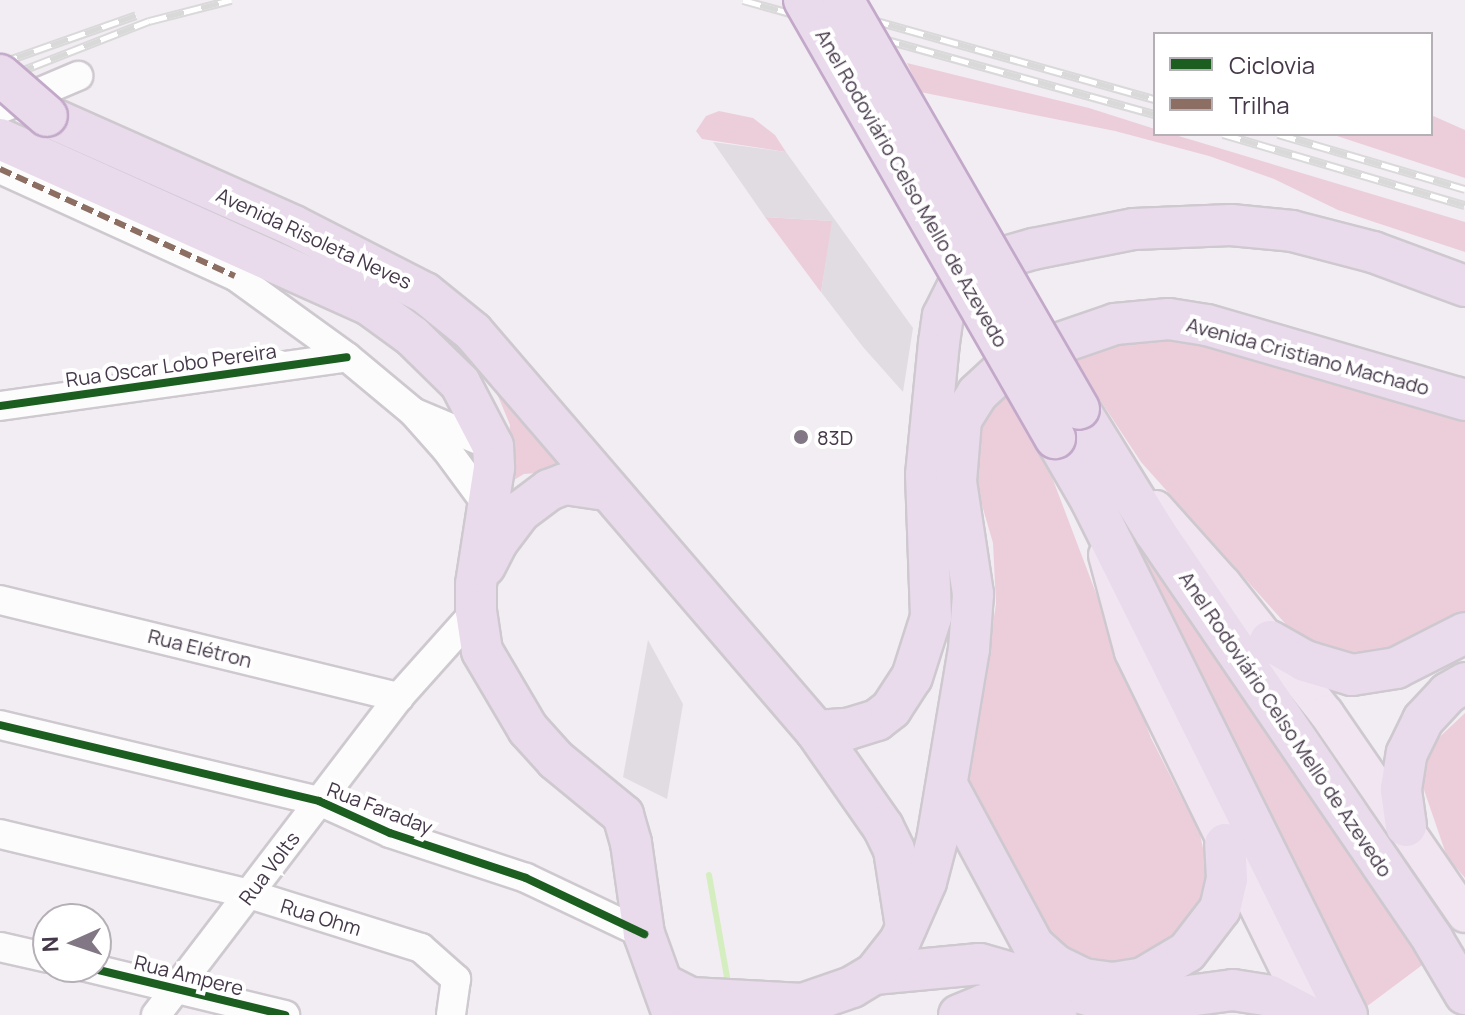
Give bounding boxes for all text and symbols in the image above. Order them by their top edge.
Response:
street label: Anel Rodoviário Celso Mello de Azevedo [811,25,1013,351]
legend [1153,32,1433,136]
text: Ciclovia [1229,48,1315,81]
text: Trilha [1229,88,1290,121]
street label: Avenida Risoleta Neves [213,182,415,294]
street label: Avenida Cristiano Machado [1184,312,1432,400]
street label: Rua Oscar Lobo Pereira [64,338,278,392]
place label: 83D [817,425,853,449]
marker: 83D [792,428,810,446]
street label: Anel Rodoviário Celso Mello de Azevedo [1174,567,1398,881]
street label: Rua Elétron [146,624,254,672]
street label: Rua Faraday [324,777,436,839]
street label: Rua Volts [234,827,304,909]
street label: Rua Ohm [278,893,364,941]
north arrow [32,903,112,983]
text: N [35,935,65,953]
street label: Rua Ampere [132,950,246,1000]

